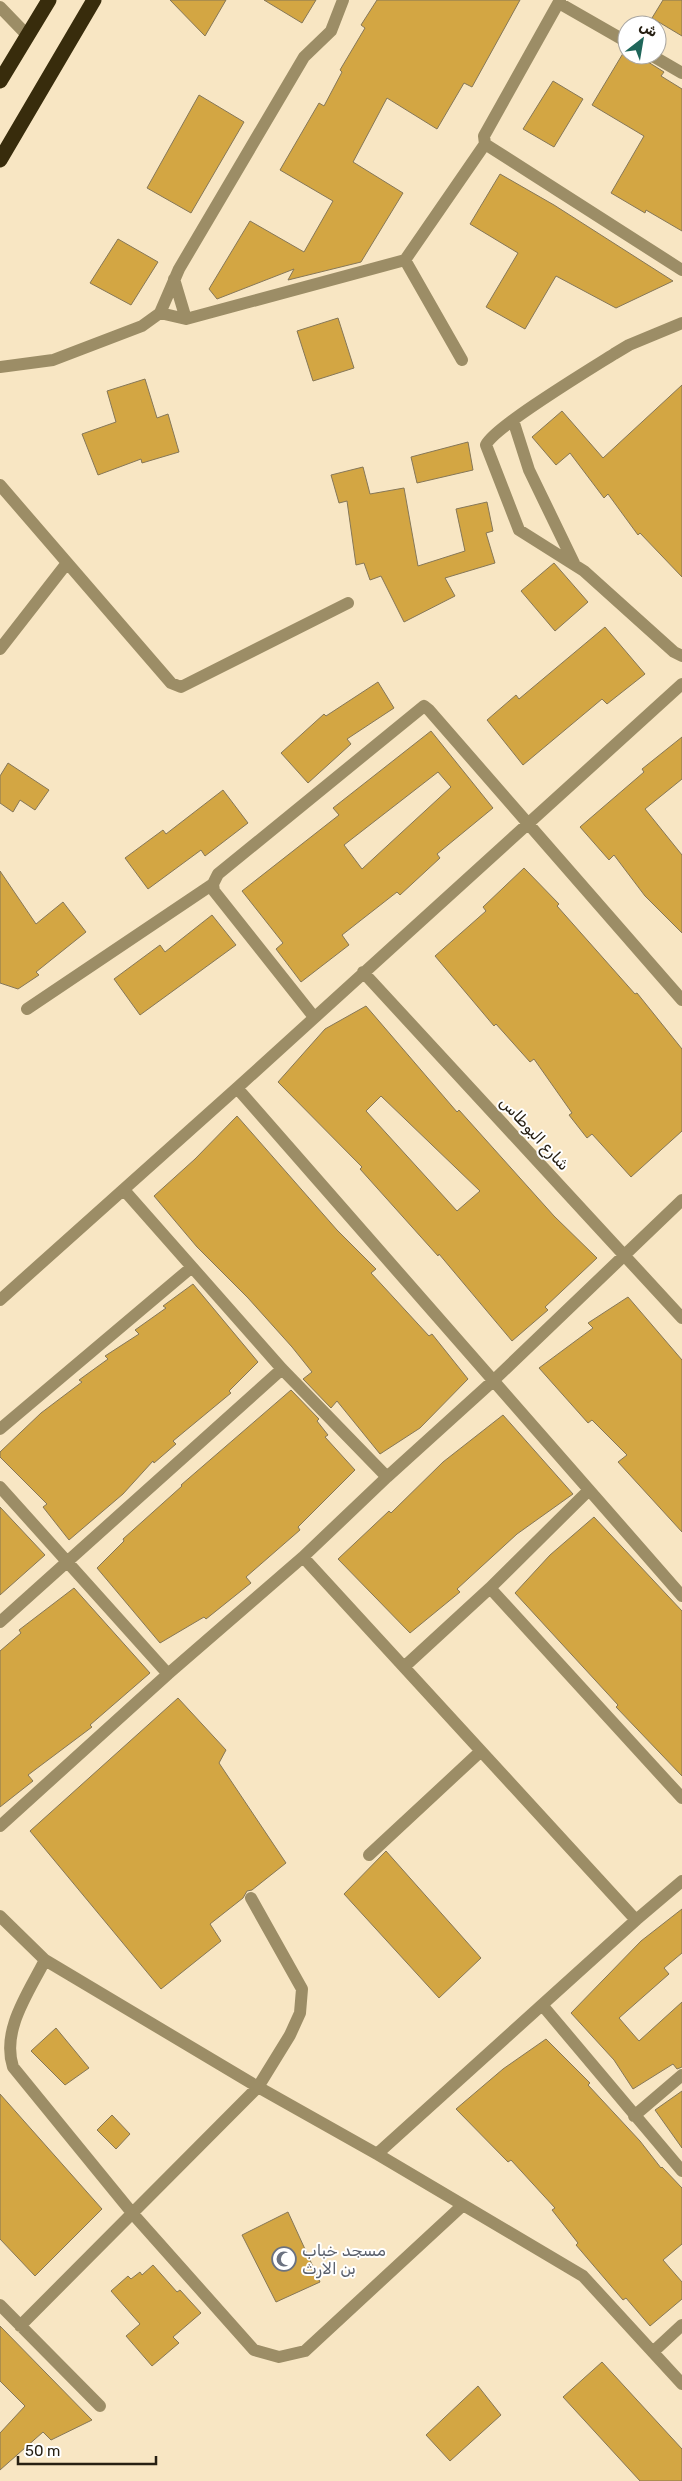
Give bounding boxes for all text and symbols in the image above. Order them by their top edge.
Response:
north arrow [617,15,667,65]
text: ش [636,17,661,41]
street label: شارع البوطاس [494,1093,574,1175]
place label: مسجد خباب بن الارث [302,2241,386,2279]
mosque icon: مسجد خباب بن الارث [271,2246,297,2272]
scale bar [18,2434,155,2466]
text: 50 m [25,2442,60,2460]

